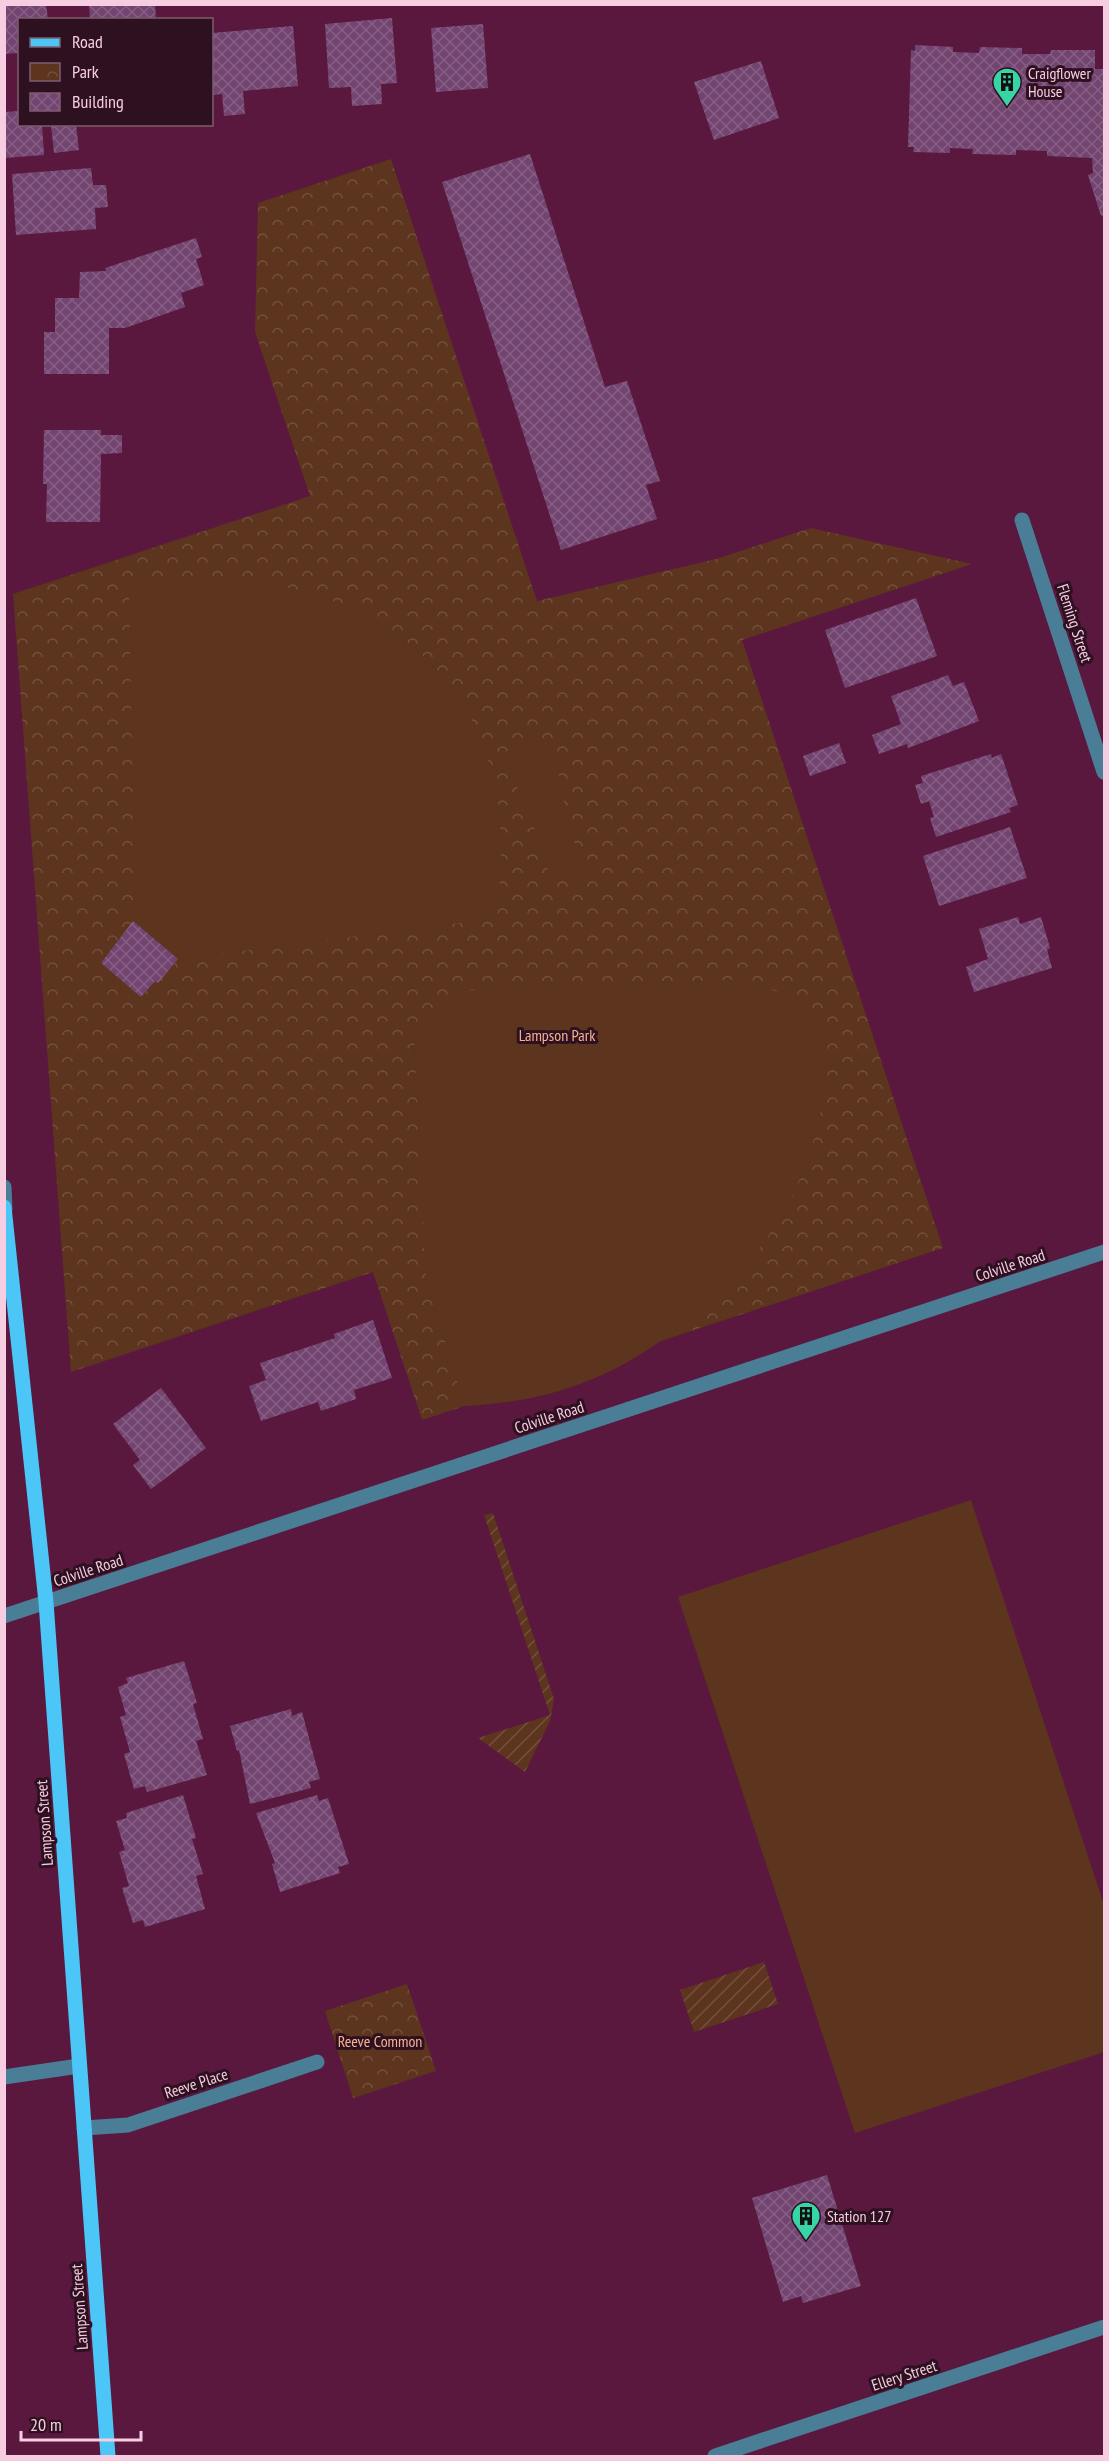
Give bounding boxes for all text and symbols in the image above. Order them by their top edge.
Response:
legend [18,18,213,126]
text: Road [72,30,103,53]
text: Park [72,60,99,83]
place label: Craigflower House [1028,63,1091,101]
building icon: Craigflower House [991,66,1023,108]
text: Building [72,90,124,113]
street label: Fleming Street [1053,581,1097,665]
park label: Lampson Park [519,1025,596,1045]
street label: Colville Road [973,1244,1047,1286]
street label: Colville Road [512,1396,586,1438]
street label: Colville Road [51,1549,125,1591]
street label: Lampson Street [31,1779,57,1867]
park label: Reeve Common [338,2031,422,2051]
street label: Reeve Place [162,2063,230,2103]
building icon: Station 127 [790,2200,822,2242]
place label: Station 127 [827,2206,891,2226]
street label: Lampson Street [66,2263,92,2351]
street label: Ellery Street [869,2355,940,2395]
scale bar [21,2404,141,2442]
text: 20 m [30,2413,62,2436]

